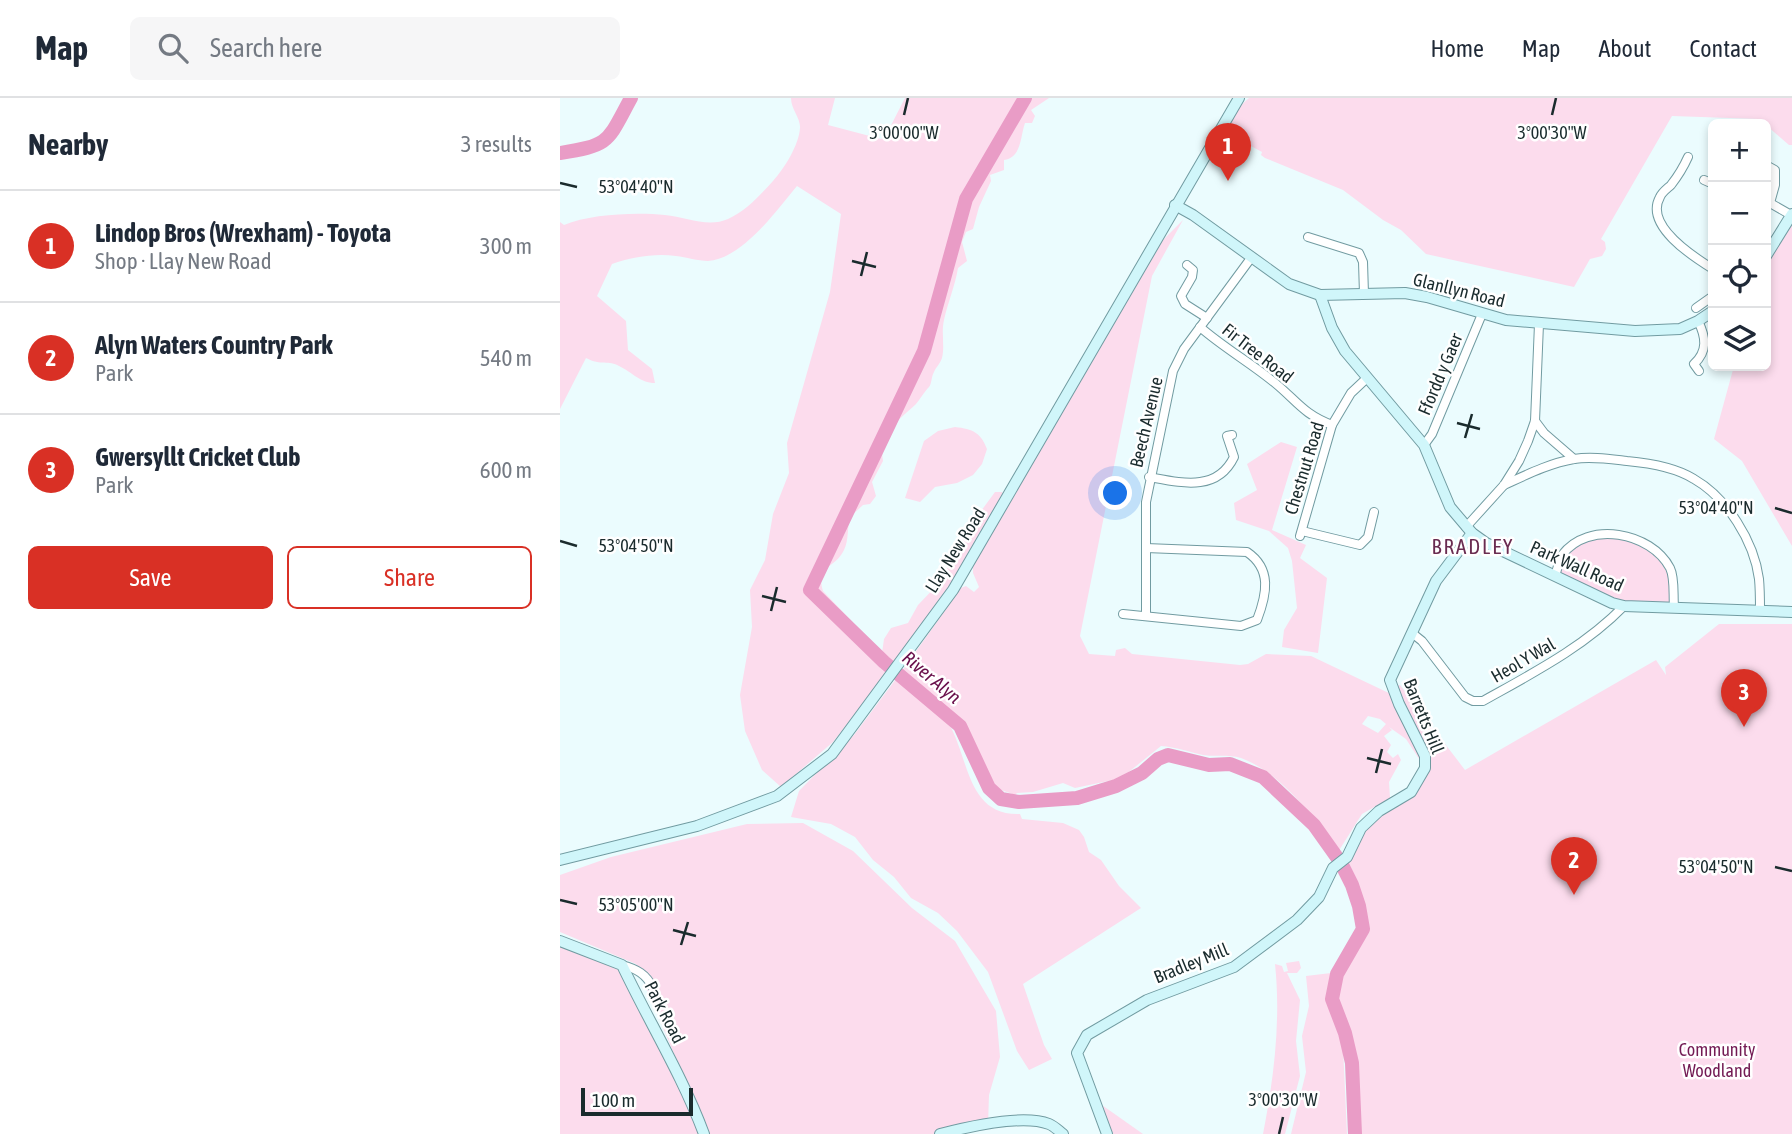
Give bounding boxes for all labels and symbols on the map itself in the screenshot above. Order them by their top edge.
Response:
text: 3°00'00"W [869,122,939,143]
text: 3°00'30"W [1517,122,1587,143]
pin: 1 [1205,123,1251,181]
text: 53°04'40"N [598,176,674,197]
street label: Glanllyn Road [1411,268,1507,312]
street label: Fir Tree Road [1218,319,1298,387]
street label: Ffordd y Gaer [1413,329,1467,418]
street label: Beech Avenue [1125,375,1167,469]
street label: Chestnut Road [1280,419,1328,517]
your location [1098,476,1132,510]
text: 53°04'40"N [1678,497,1754,518]
street label: Llay New Road [921,504,989,596]
district label: BRADLEY [1432,534,1514,558]
text: 53°04'50"N [598,535,674,556]
street label: Park Wall Road [1527,536,1627,596]
street label: Heol Y Wal [1487,633,1559,687]
water label: River Alyn [898,646,966,708]
pin: 3 [1721,669,1767,727]
street label: Barretts Hill [1399,675,1449,757]
pin: 2 [1551,837,1597,895]
text: 53°04'50"N [1678,856,1754,877]
text: 53°05'00"N [598,894,674,915]
street label: Bradley Mill [1151,938,1232,987]
street label: Park Road [640,977,690,1047]
park label: Community Woodland [1679,1039,1755,1081]
scale bar [581,1085,693,1117]
text: 3°00'30"W [1248,1089,1318,1110]

